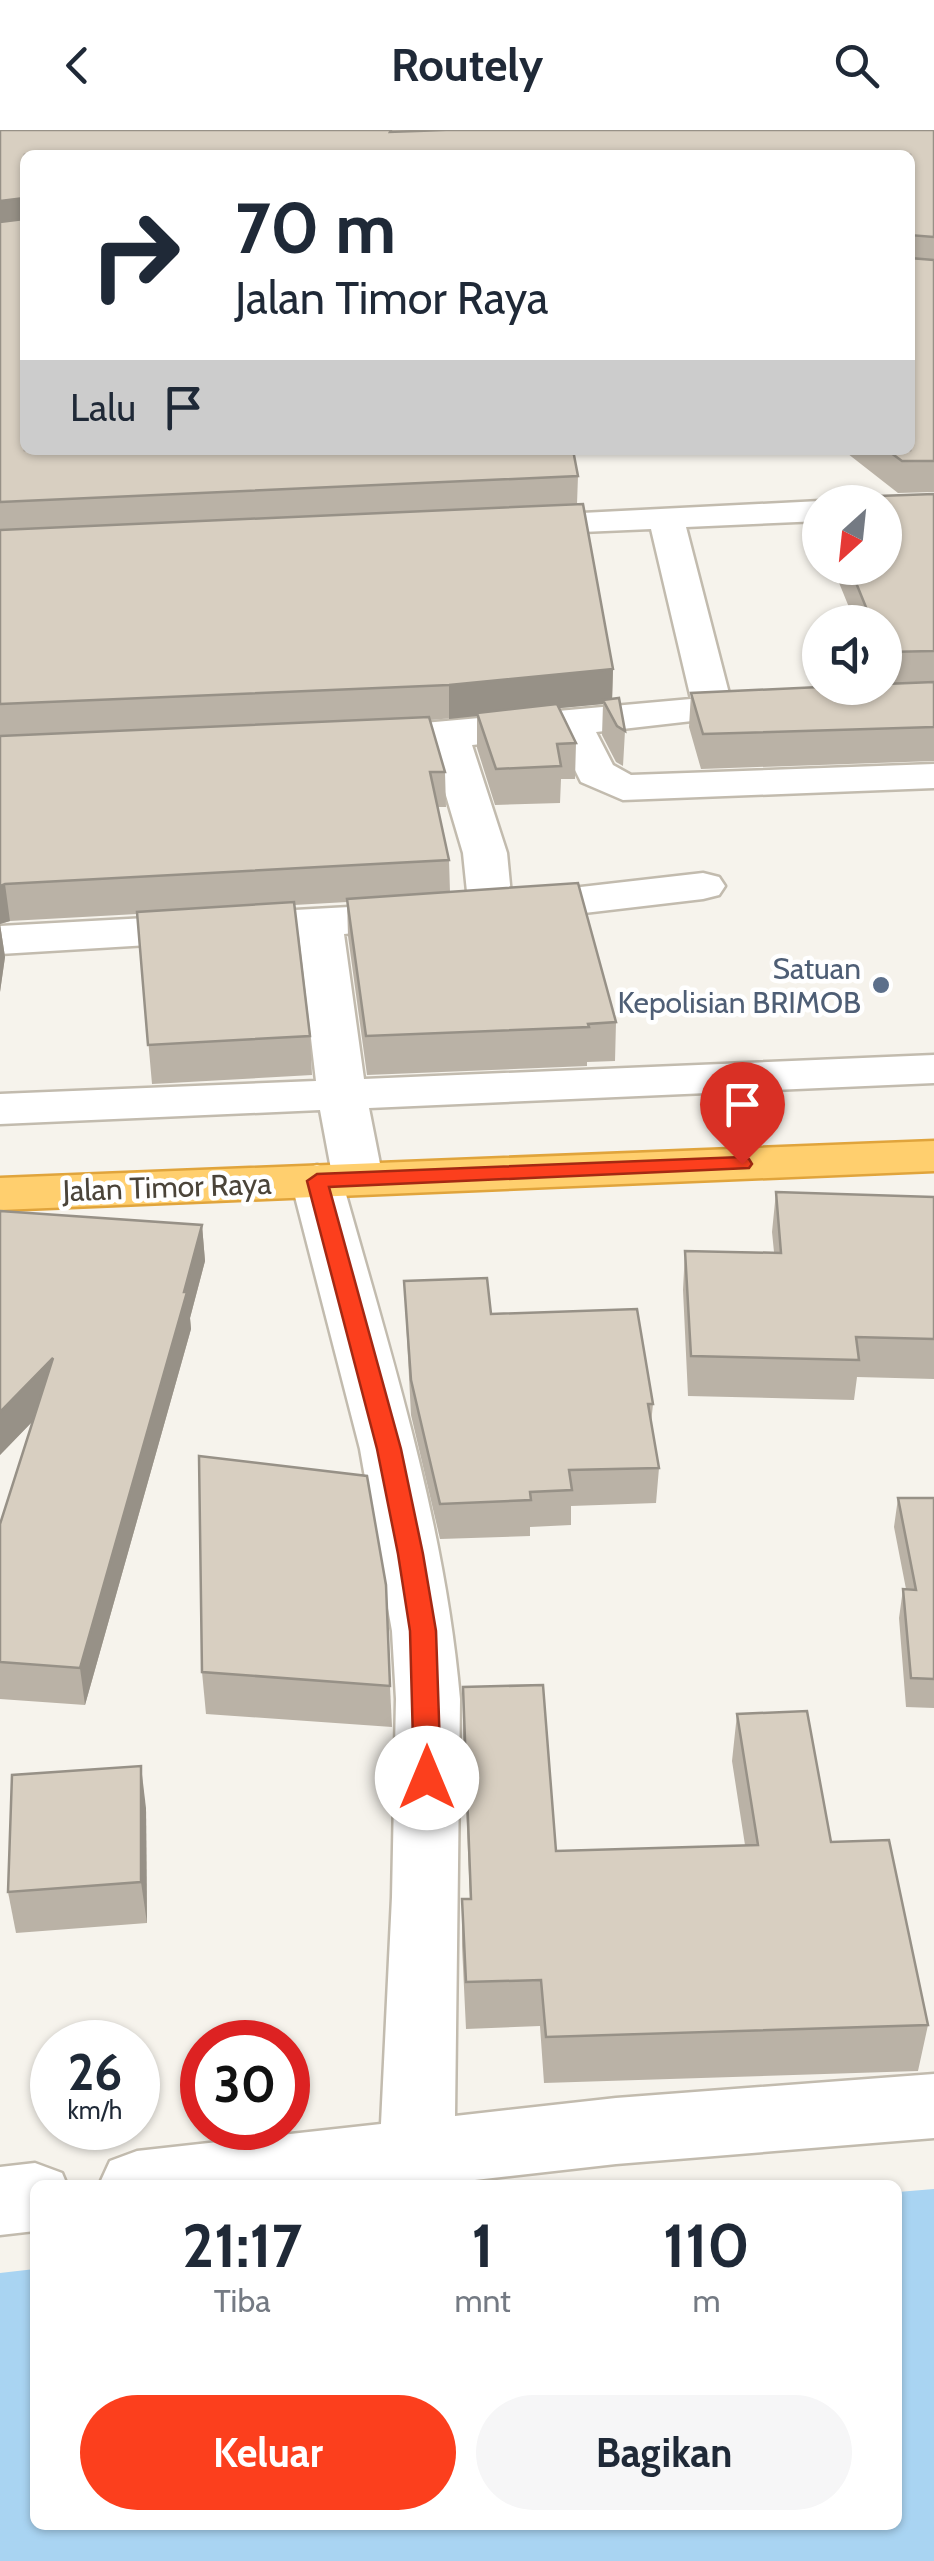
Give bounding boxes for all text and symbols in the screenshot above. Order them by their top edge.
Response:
icon: back [50,38,105,93]
text: Routely [391,38,543,92]
icon: search [829,38,884,93]
text: 70 m [235,185,396,271]
icon: right [70,190,200,320]
text: Jalan Timor Raya [235,271,548,325]
icon: arrive [156,380,211,435]
text: Lalu [70,384,136,431]
north arrow [802,485,902,585]
map controls [802,485,902,705]
button: sound [802,605,902,705]
place label: Satuan Kepolisian BRIMOB [618,950,861,1021]
marker: Satuan Kepolisian BRIMOB [870,974,892,996]
pin [700,1062,785,1165]
icon: arrive [715,1077,770,1132]
street label: Jalan Timor Raya [61,1165,273,1209]
position arrow [375,1726,479,1830]
speed limit sign: 30 [180,2020,310,2150]
text: 26 [68,2042,122,2103]
text: km/h [68,2095,122,2125]
text: 21:17 [182,2209,302,2282]
text: 1 [472,2209,494,2282]
text: 110 [663,2209,750,2282]
text: Tiba [214,2281,271,2320]
text: mnt [454,2281,511,2320]
text: m [692,2281,720,2320]
button: Keluar [80,2395,456,2510]
button: Bagikan [476,2395,852,2510]

